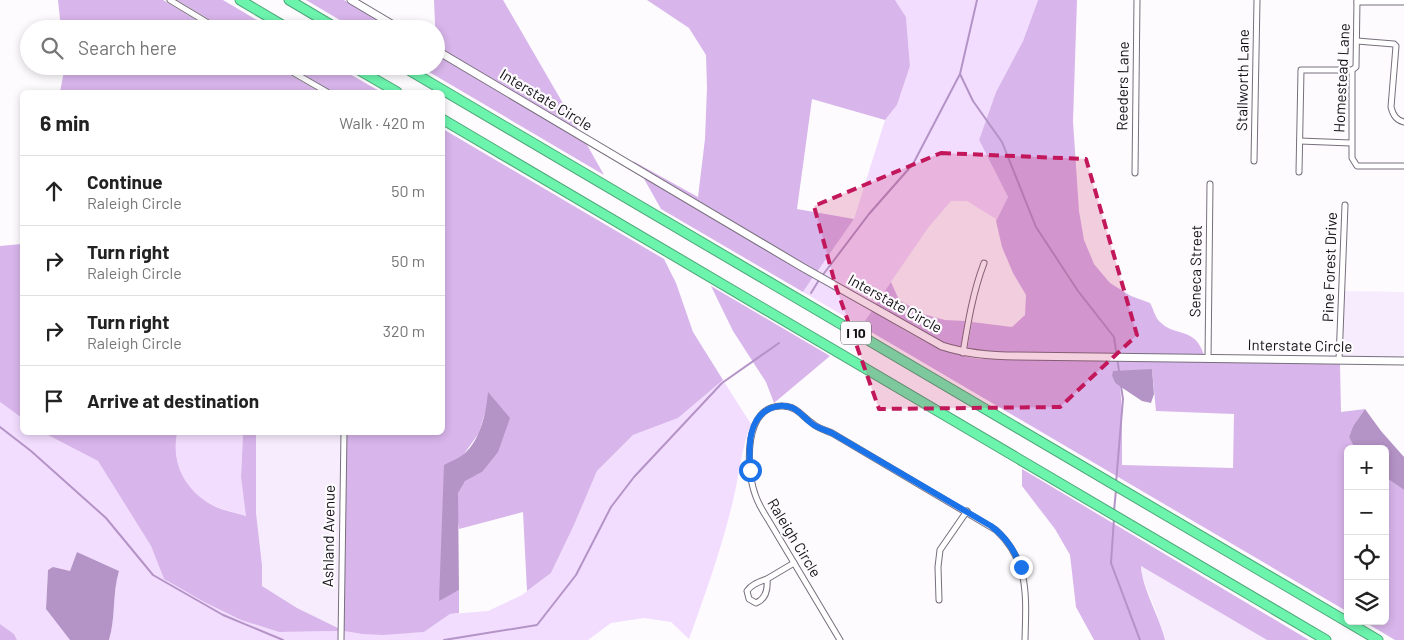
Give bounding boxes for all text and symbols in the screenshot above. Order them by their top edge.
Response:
search box [20,20,445,75]
street label: Homestead Lane [1329,23,1353,133]
street label: Stallworth Lane [1232,29,1252,131]
icon: search [38,34,66,62]
text: Search here [78,36,177,59]
street label: Reeders Lane [1112,41,1132,131]
street label: Interstate Circle [497,64,596,134]
text: 6 min [40,110,90,135]
text: Walk · 420 m [339,113,425,132]
text: Continue [87,170,163,193]
icon: ahead [40,177,68,205]
text: 50 m [391,181,425,200]
text: Raleigh Circle [87,193,182,212]
street label: Pine Forest Drive [1318,212,1340,322]
street label: Seneca Street [1185,225,1205,317]
text: Turn right [87,240,169,263]
icon: right [40,247,68,275]
text: 50 m [391,251,425,270]
text: Raleigh Circle [87,263,182,282]
street label: Interstate Circle [845,270,946,336]
text: Turn right [87,310,169,333]
icon: right [40,317,68,345]
text: 320 m [383,321,425,340]
road number: I 10 [841,322,871,344]
text: Raleigh Circle [87,333,182,352]
street label: Interstate Circle [1248,335,1353,355]
icon: arrive [40,387,68,415]
text: Arrive at destination [87,389,259,412]
map controls [1344,445,1389,625]
button: + [1344,445,1389,490]
route start [739,459,762,482]
street label: Ashland Avenue [318,485,338,587]
button: − [1344,490,1389,535]
street label: Raleigh Circle [764,495,825,580]
button: locate [1344,535,1389,580]
route end [1010,556,1033,579]
button: layers [1344,580,1389,625]

